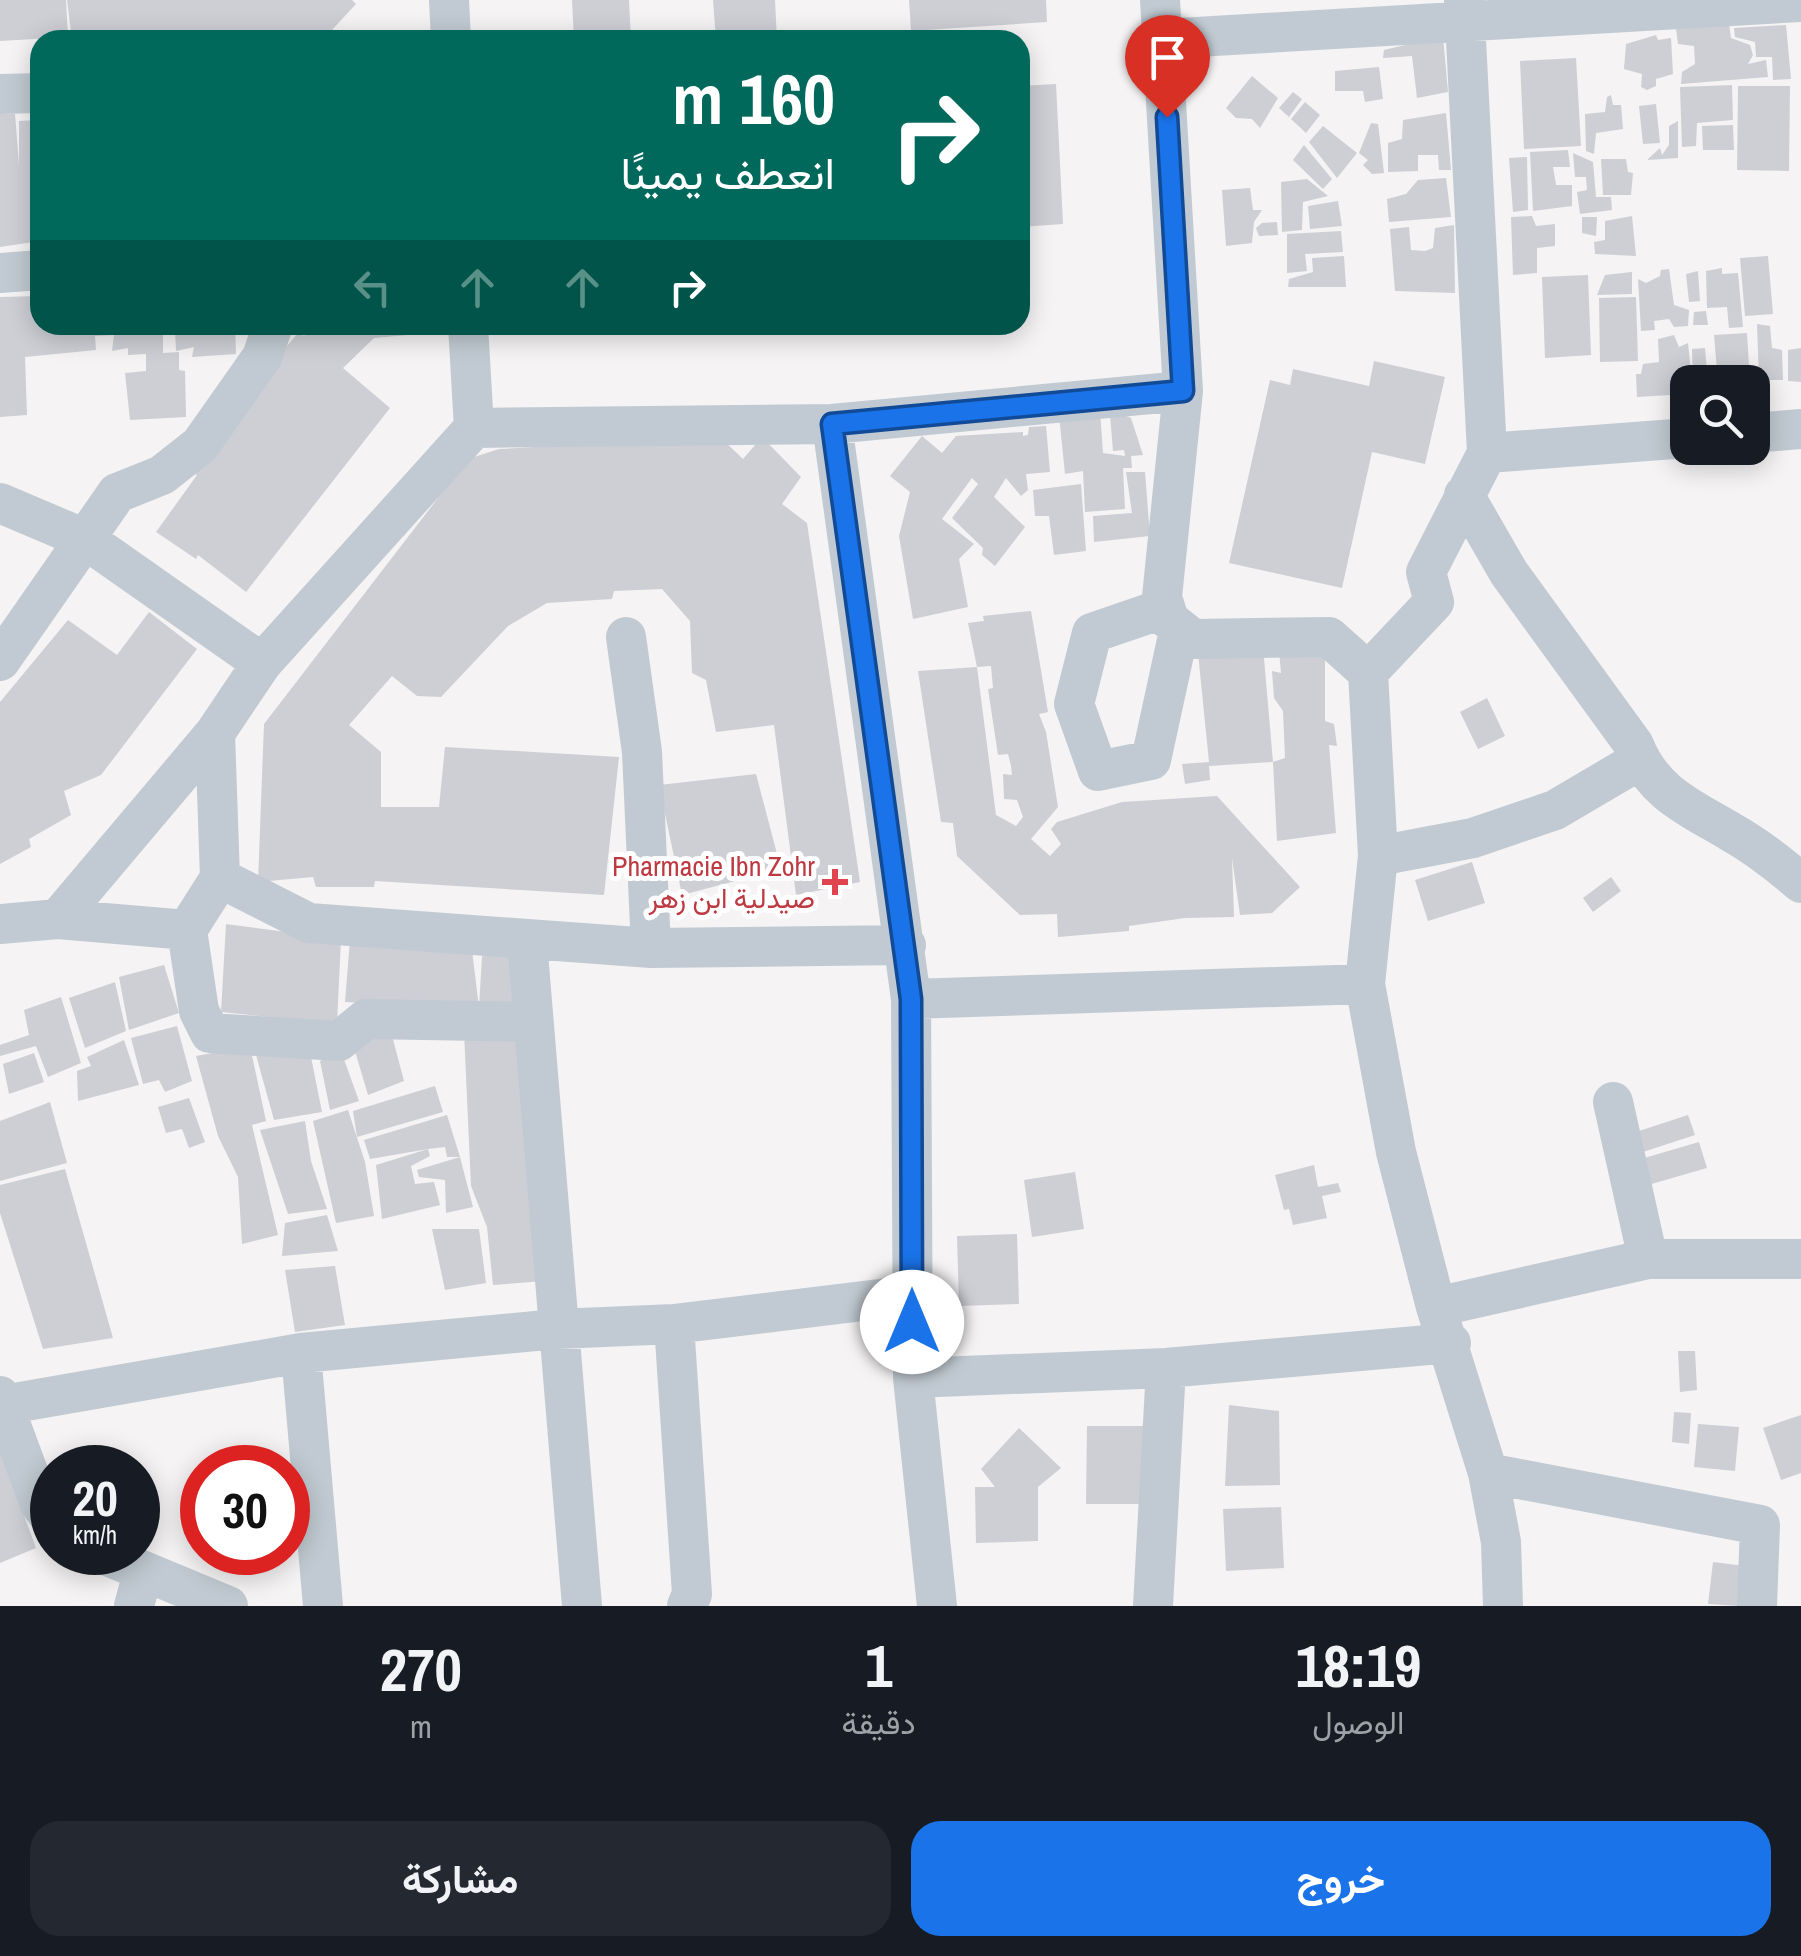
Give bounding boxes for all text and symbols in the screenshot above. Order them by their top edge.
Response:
pin [1125,15,1210,118]
icon: arrive [1140,30,1195,85]
text: 160 m [672,52,835,146]
icon: right [870,70,1000,200]
text: انعطف يمينًا [620,142,835,203]
icon: left [345,260,400,315]
icon: ahead [450,260,505,315]
icon: ahead [555,260,610,315]
icon: right [660,260,715,315]
map controls [1670,365,1770,465]
button: search [1670,365,1770,465]
place label: Pharmacie Ibn Zohr صيدلية ابن زهر [612,847,815,917]
marker: Pharmacie Ibn Zohr صيدلية ابن زهر [824,871,846,893]
position arrow [860,1270,964,1374]
speed limit sign: 30 [180,1445,310,1575]
text: 20 [72,1464,118,1532]
text: km/h [73,1518,117,1552]
text: 1 [865,1625,892,1706]
text: 18:19 [1295,1625,1421,1706]
text: 270 [380,1629,462,1710]
text: دقيقة [842,1701,916,1744]
text: الوصول [1312,1701,1405,1744]
text: m [410,1705,432,1748]
button: مشاركة [30,1821,891,1936]
button: خروج [911,1821,1771,1936]

